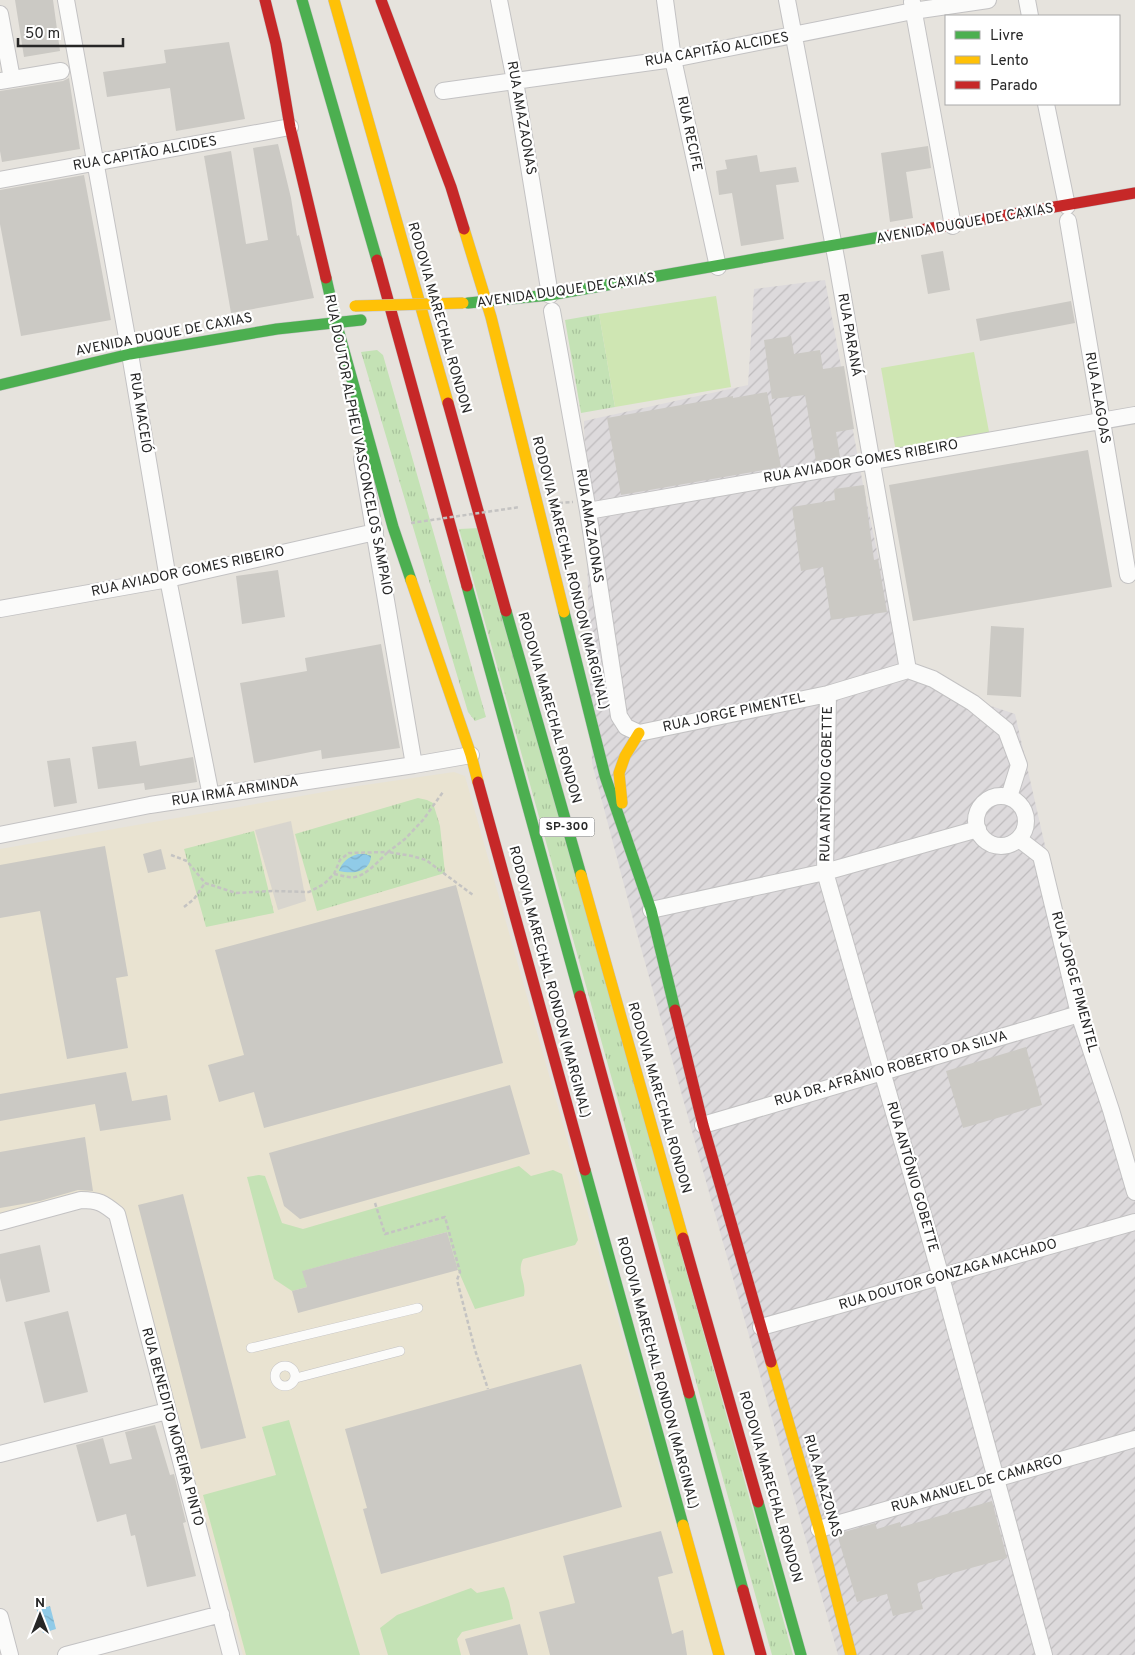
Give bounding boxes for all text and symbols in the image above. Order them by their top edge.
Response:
scale bar [18,15,122,47]
legend [945,15,1120,105]
text: 50 m [25,25,60,44]
text: Livre [990,27,1024,46]
street label: RUA CAPITÃO ALCIDES [644,29,790,71]
text: Lento [990,52,1029,71]
street label: RUA AMAZAONAS [503,60,539,176]
text: Parado [990,77,1038,96]
street label: RUA RECIFE [673,95,705,173]
street label: RUA CAPITÃO ALCIDES [72,133,218,175]
street label: AVENIDA DUQUE DE CAXIAS [875,200,1055,248]
street label: RODOVIA MARECHAL RONDON [403,220,475,416]
street label: AVENIDA DUQUE DE CAXIAS [476,270,656,312]
street label: RUA PARANÁ [833,292,866,378]
street label: RUA DOUTOR ALPHEU VASCONCELOS SAMPAIO [320,293,396,597]
street label: AVENIDA DUQUE DE CAXIAS [74,310,254,360]
street label: RUA ALAGOAS [1081,351,1113,445]
street label: RUA MACEIÓ [125,371,156,455]
street label: RODOVIA MARECHAL RONDON (MARGINAL) [528,434,612,712]
street label: RUA AVIADOR GOMES RIBEIRO [762,436,960,488]
street label: RUA AMAZAONAS [572,468,606,584]
street label: RUA AVIADOR GOMES RIBEIRO [90,543,286,601]
street label: RODOVIA MARECHAL RONDON [513,610,585,806]
street label: RUA JORGE PIMENTEL [661,690,807,736]
street label: RUA ANTÔNIO GOBETTE [816,706,837,862]
street label: RUA IRMÃ ARMINDA [170,774,300,810]
road number: SP-300 [540,818,594,836]
street label: RODOVIA MARECHAL RONDON (MARGINAL) [504,844,594,1120]
street label: RUA JORGE PIMENTEL [1047,910,1101,1054]
street label: RODOVIA MARECHAL RONDON [623,1000,695,1196]
street label: RUA DR. AFRÂNIO ROBERTO DA SILVA [772,1027,1010,1111]
street label: RUA ANTÔNIO GOBETTE [882,1099,943,1254]
street label: RODOVIA MARECHAL RONDON (MARGINAL) [612,1235,702,1511]
street label: RUA DOUTOR GONZAGA MACHADO [837,1236,1059,1314]
street label: RUA BENEDITO MOREIRA PINTO [137,1326,207,1528]
street label: RODOVIA MARECHAL RONDON [734,1389,806,1585]
street label: RUA AMAZONAS [799,1433,845,1539]
street label: RUA MANUEL DE CAMARGO [889,1451,1065,1517]
north arrow [15,1590,65,1640]
text: N [35,1595,45,1612]

